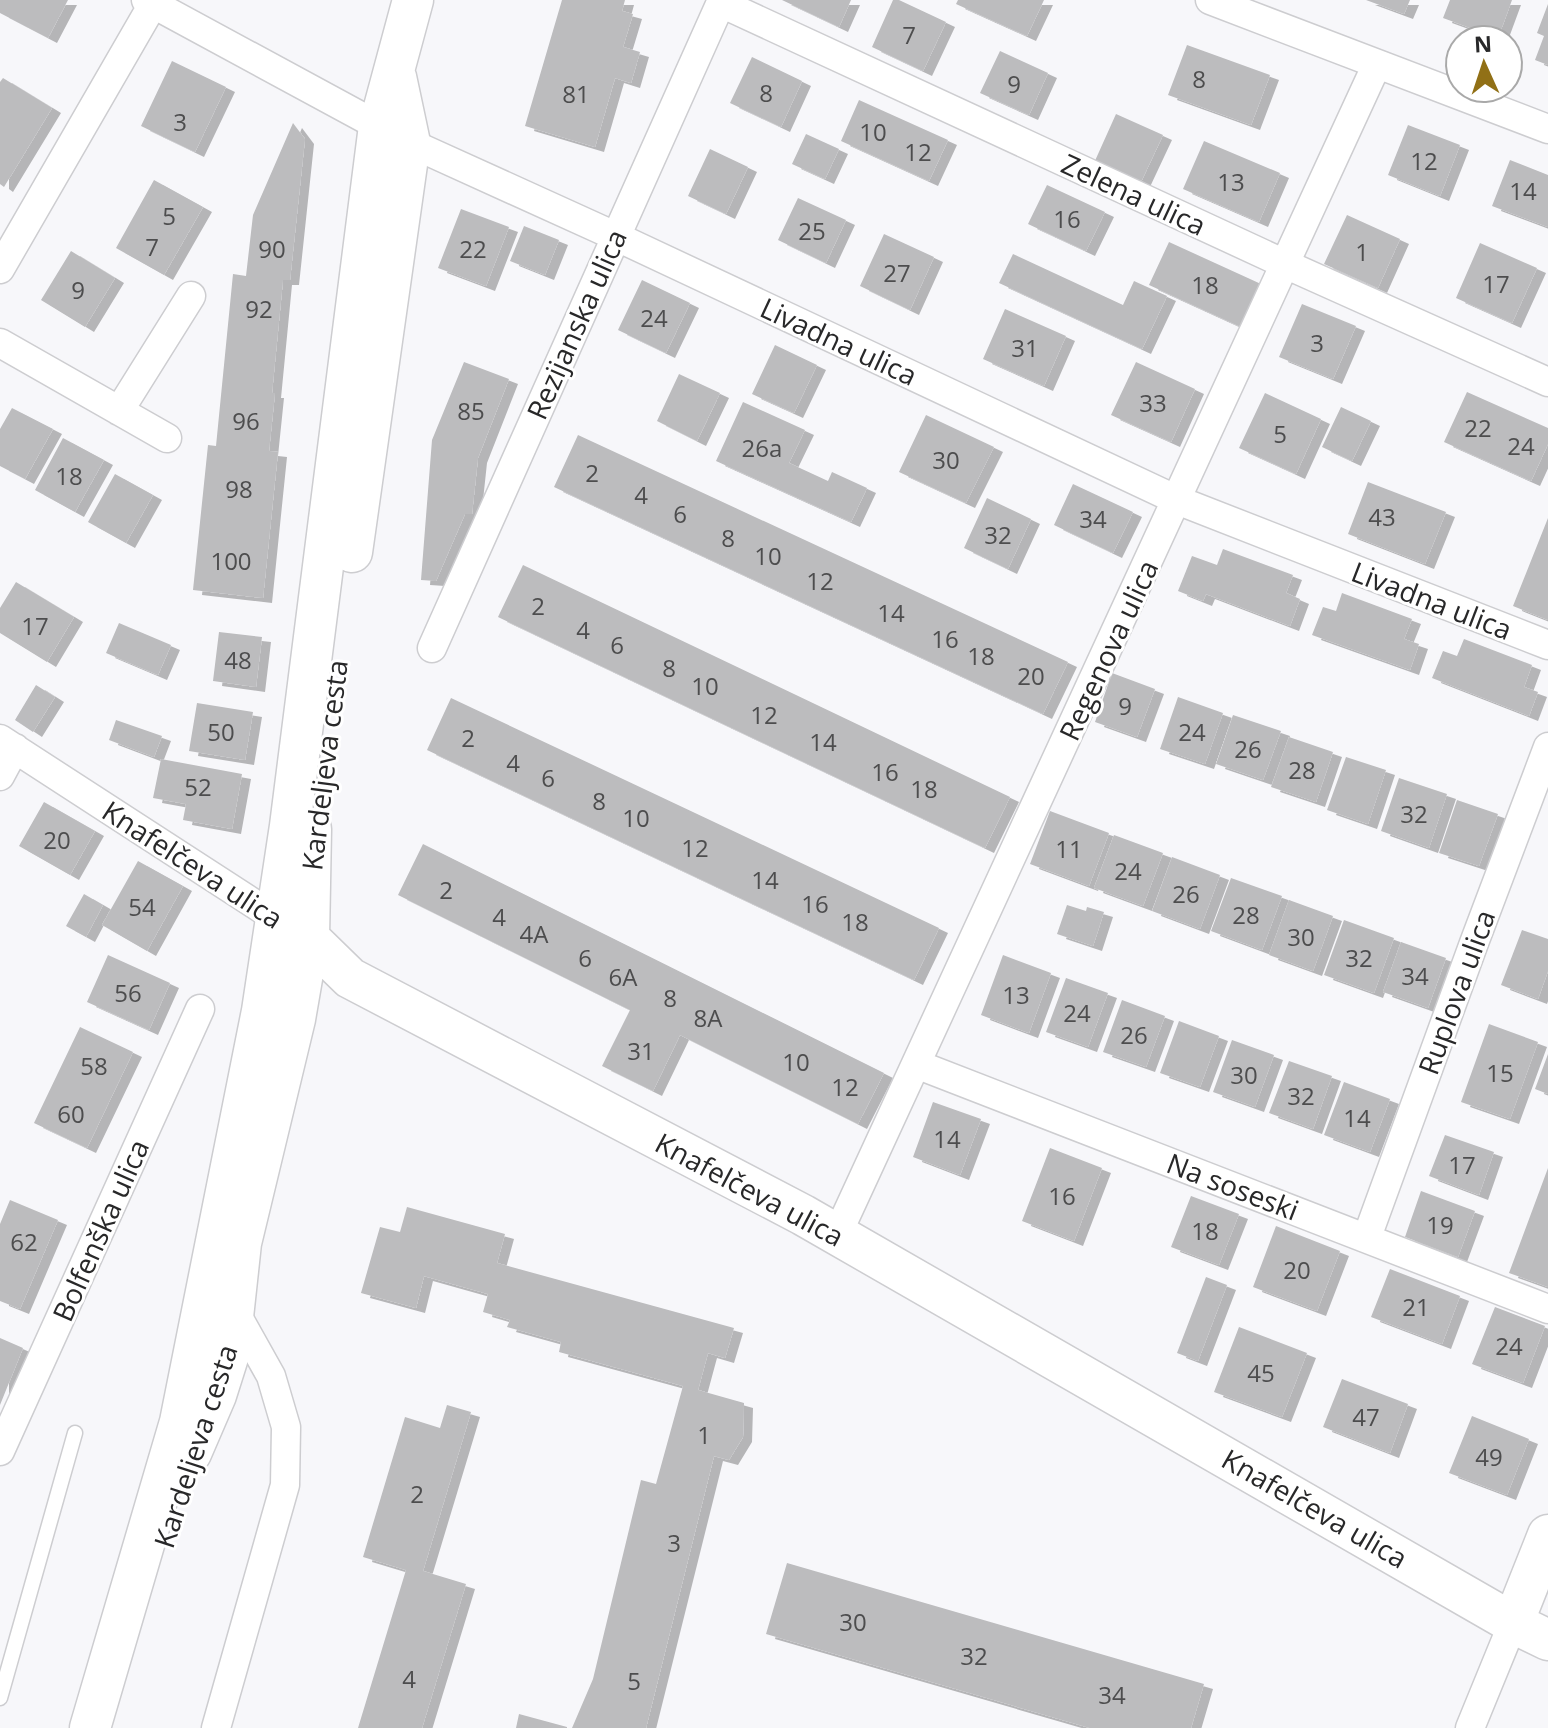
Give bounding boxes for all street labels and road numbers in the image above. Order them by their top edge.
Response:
street label: Zelena ulica [1056,144,1212,244]
street label: Rezijanska ulica [517,223,635,425]
street label: Livadna ulica [755,288,923,394]
street label: Livadna ulica [1346,552,1518,648]
street label: Regenova ulica [1050,554,1166,746]
street label: Kardeljeva cesta [292,658,356,872]
street label: Knafelčeva ulica [95,791,291,937]
street label: Ruplova ulica [1409,904,1503,1080]
street label: Knafelčeva ulica [649,1123,851,1255]
street label: Bolfenška ulica [43,1133,157,1327]
street label: Na soseski [1162,1143,1304,1229]
street label: Kardeljeva cesta [144,1339,246,1553]
street label: Knafelčeva ulica [1215,1439,1415,1577]

